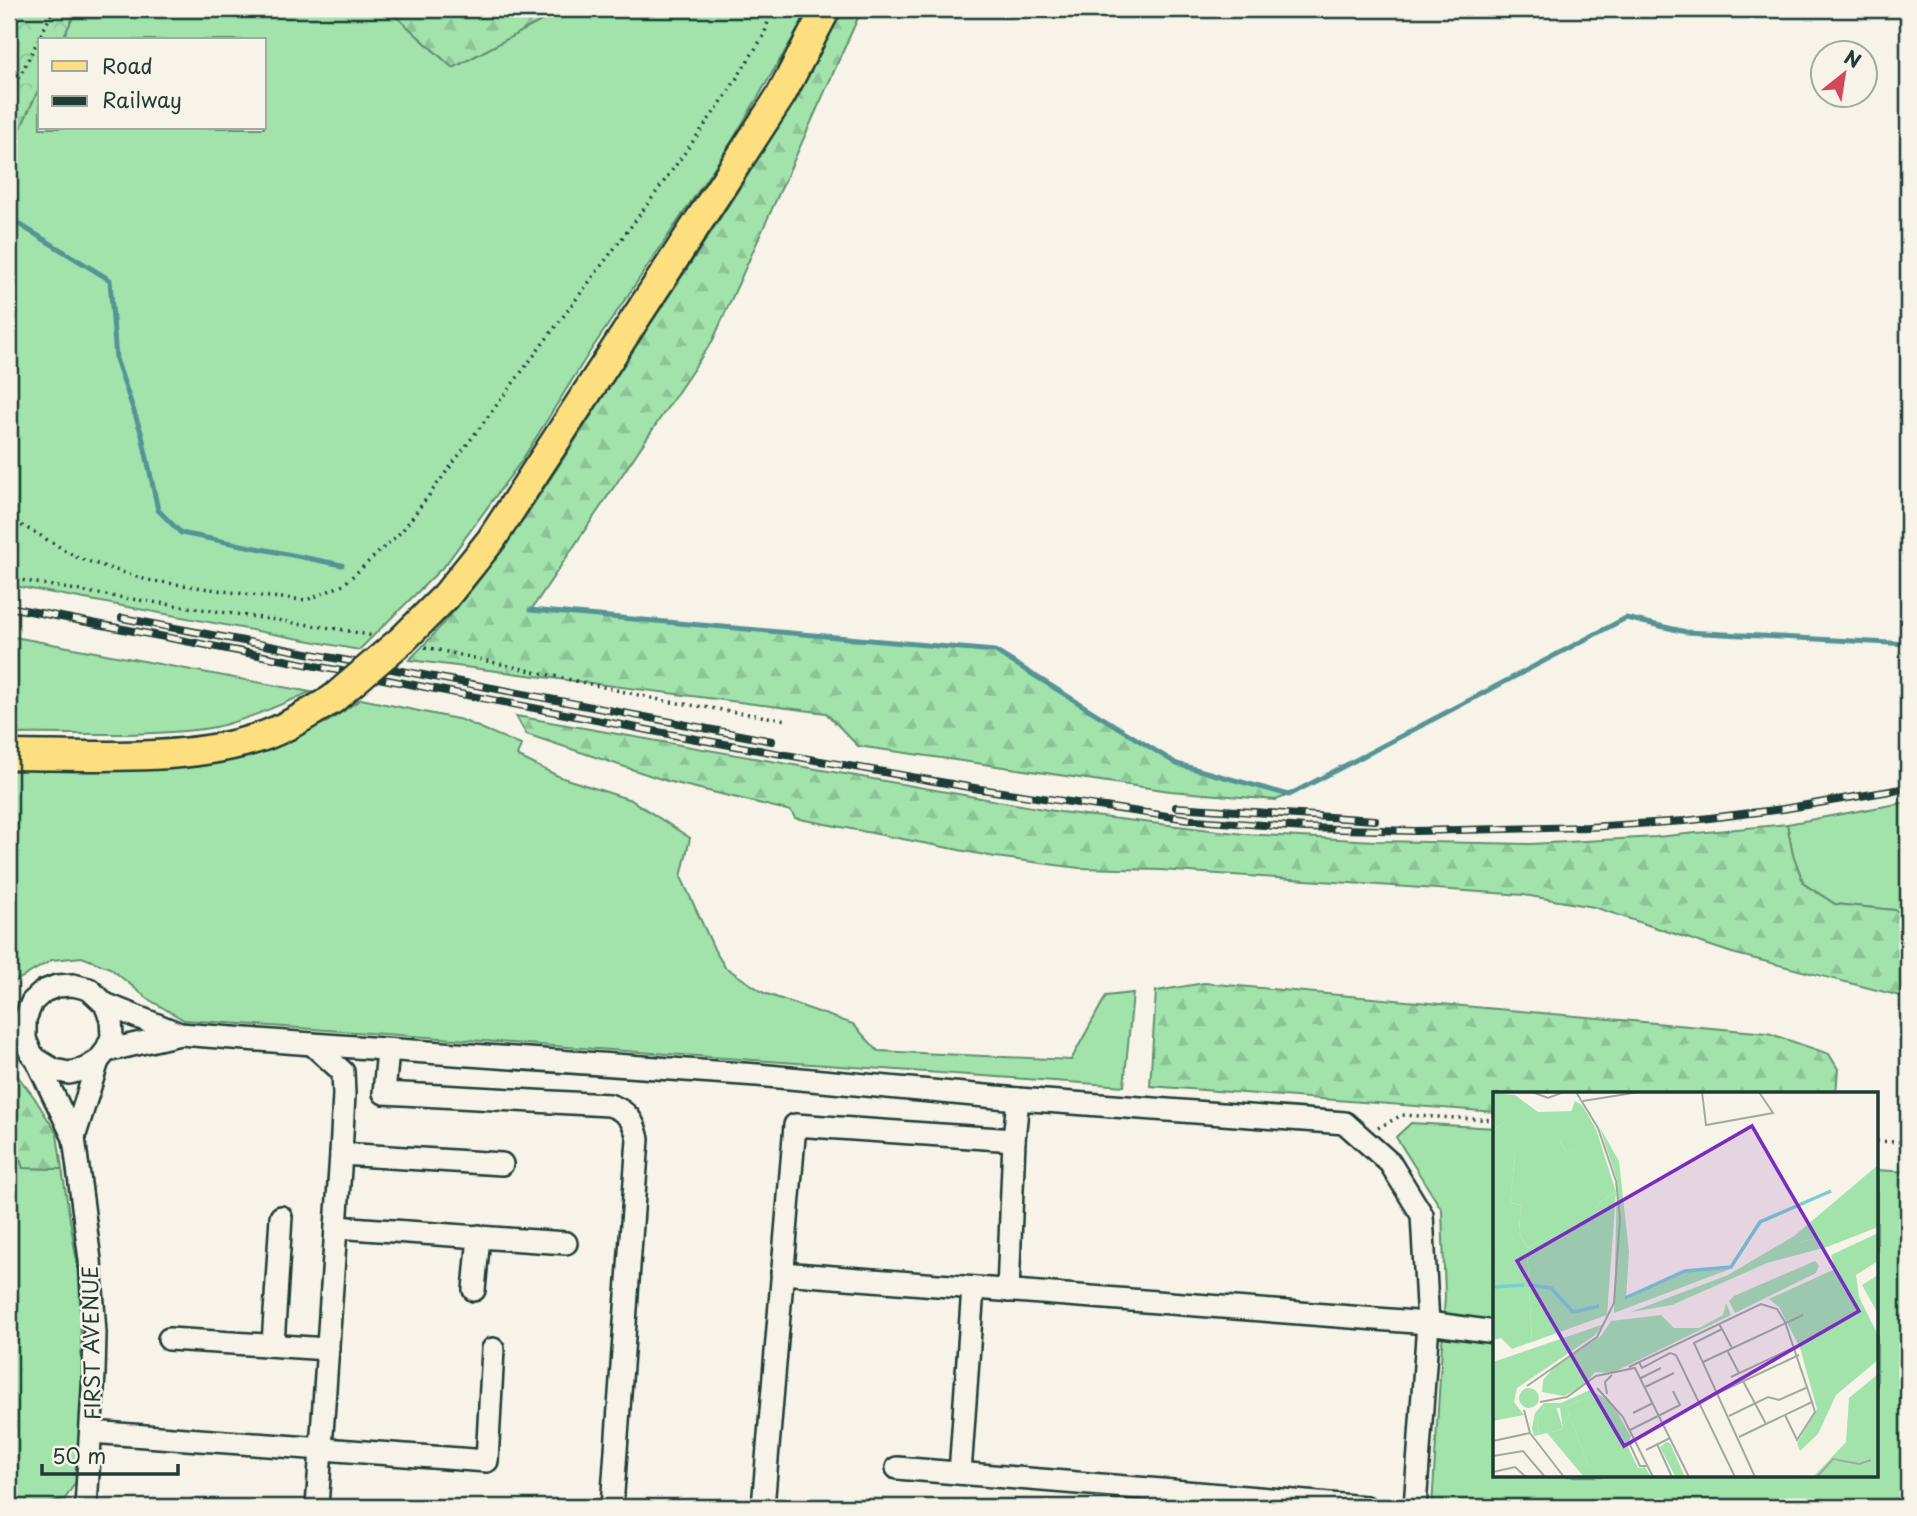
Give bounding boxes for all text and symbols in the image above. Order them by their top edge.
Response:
legend [38,38,266,130]
north arrow [1808,38,1878,108]
text: N [1839,43,1867,74]
text: Road [102,49,153,81]
text: Railway [102,83,182,115]
inset map [1493,1092,1878,1478]
street label: FIRST AVENUE [73,1265,107,1421]
scale bar [42,1432,178,1476]
text: 50 m [52,1439,106,1471]

